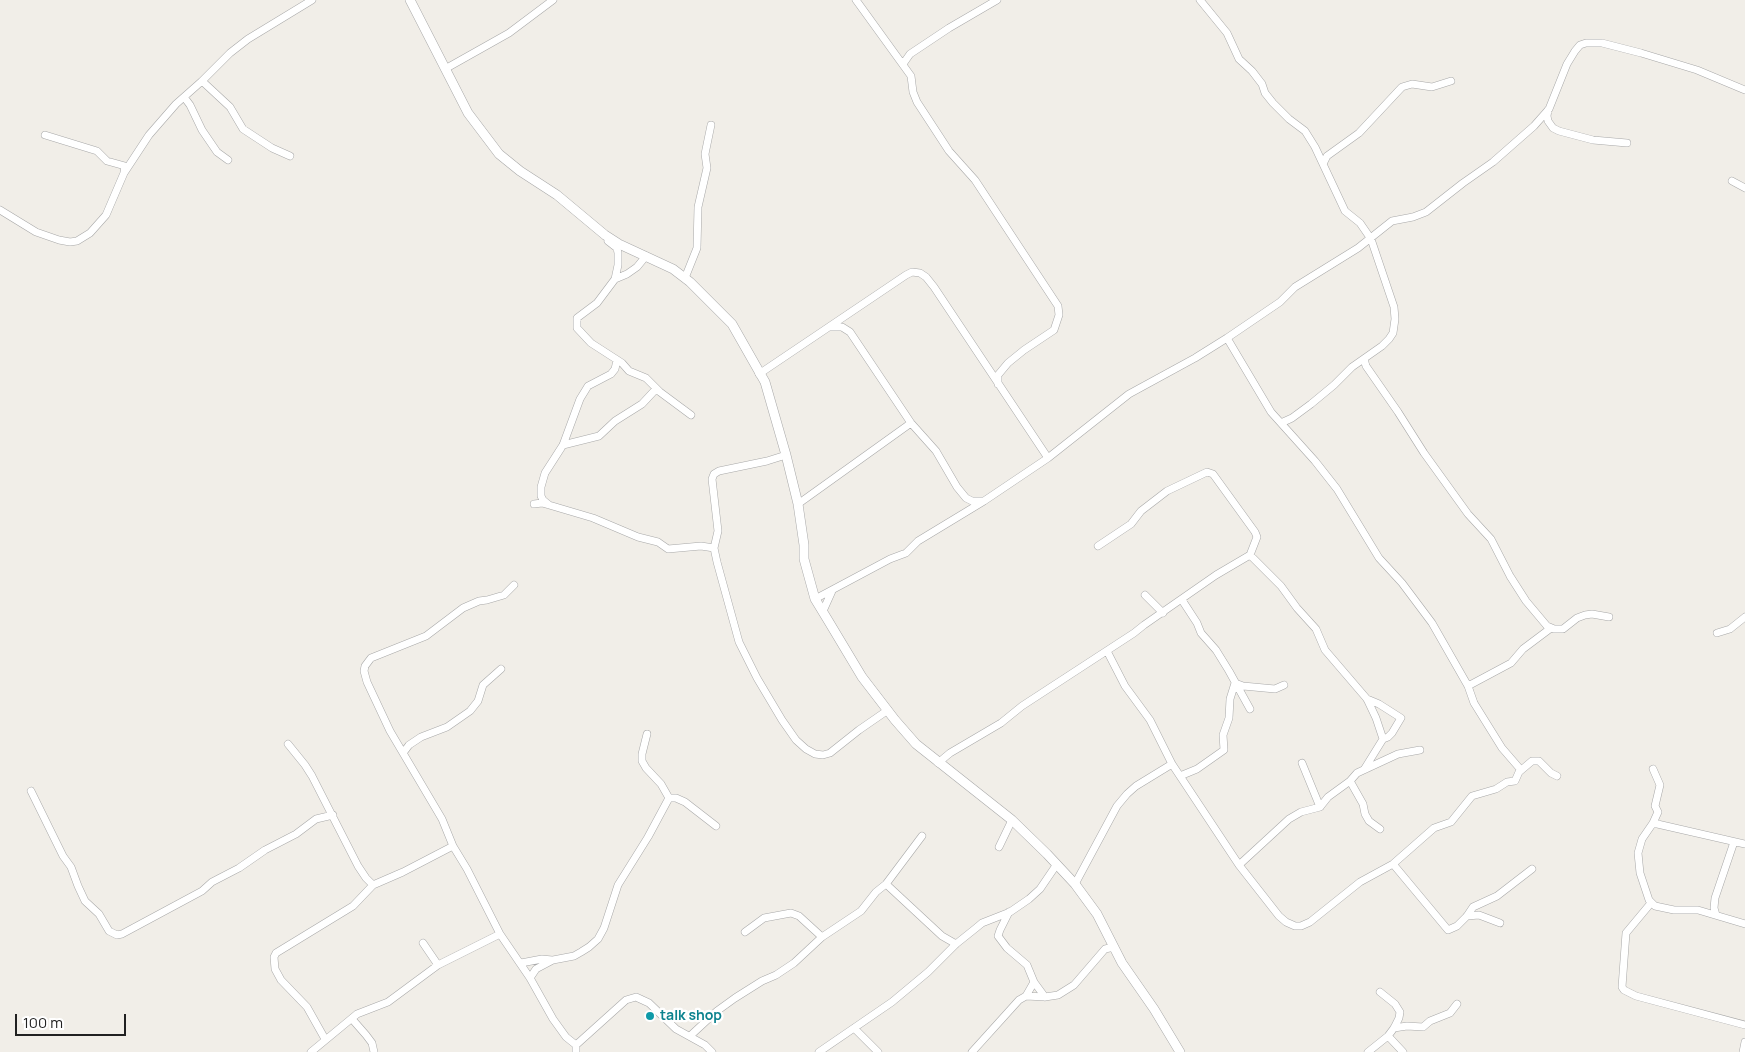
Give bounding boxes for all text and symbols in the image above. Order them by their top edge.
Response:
scale bar [18,1004,129,1036]
place label: talk shop [660,1008,722,1024]
marker: talk shop [644,1010,656,1022]
text: 100 m [23,1012,63,1033]

